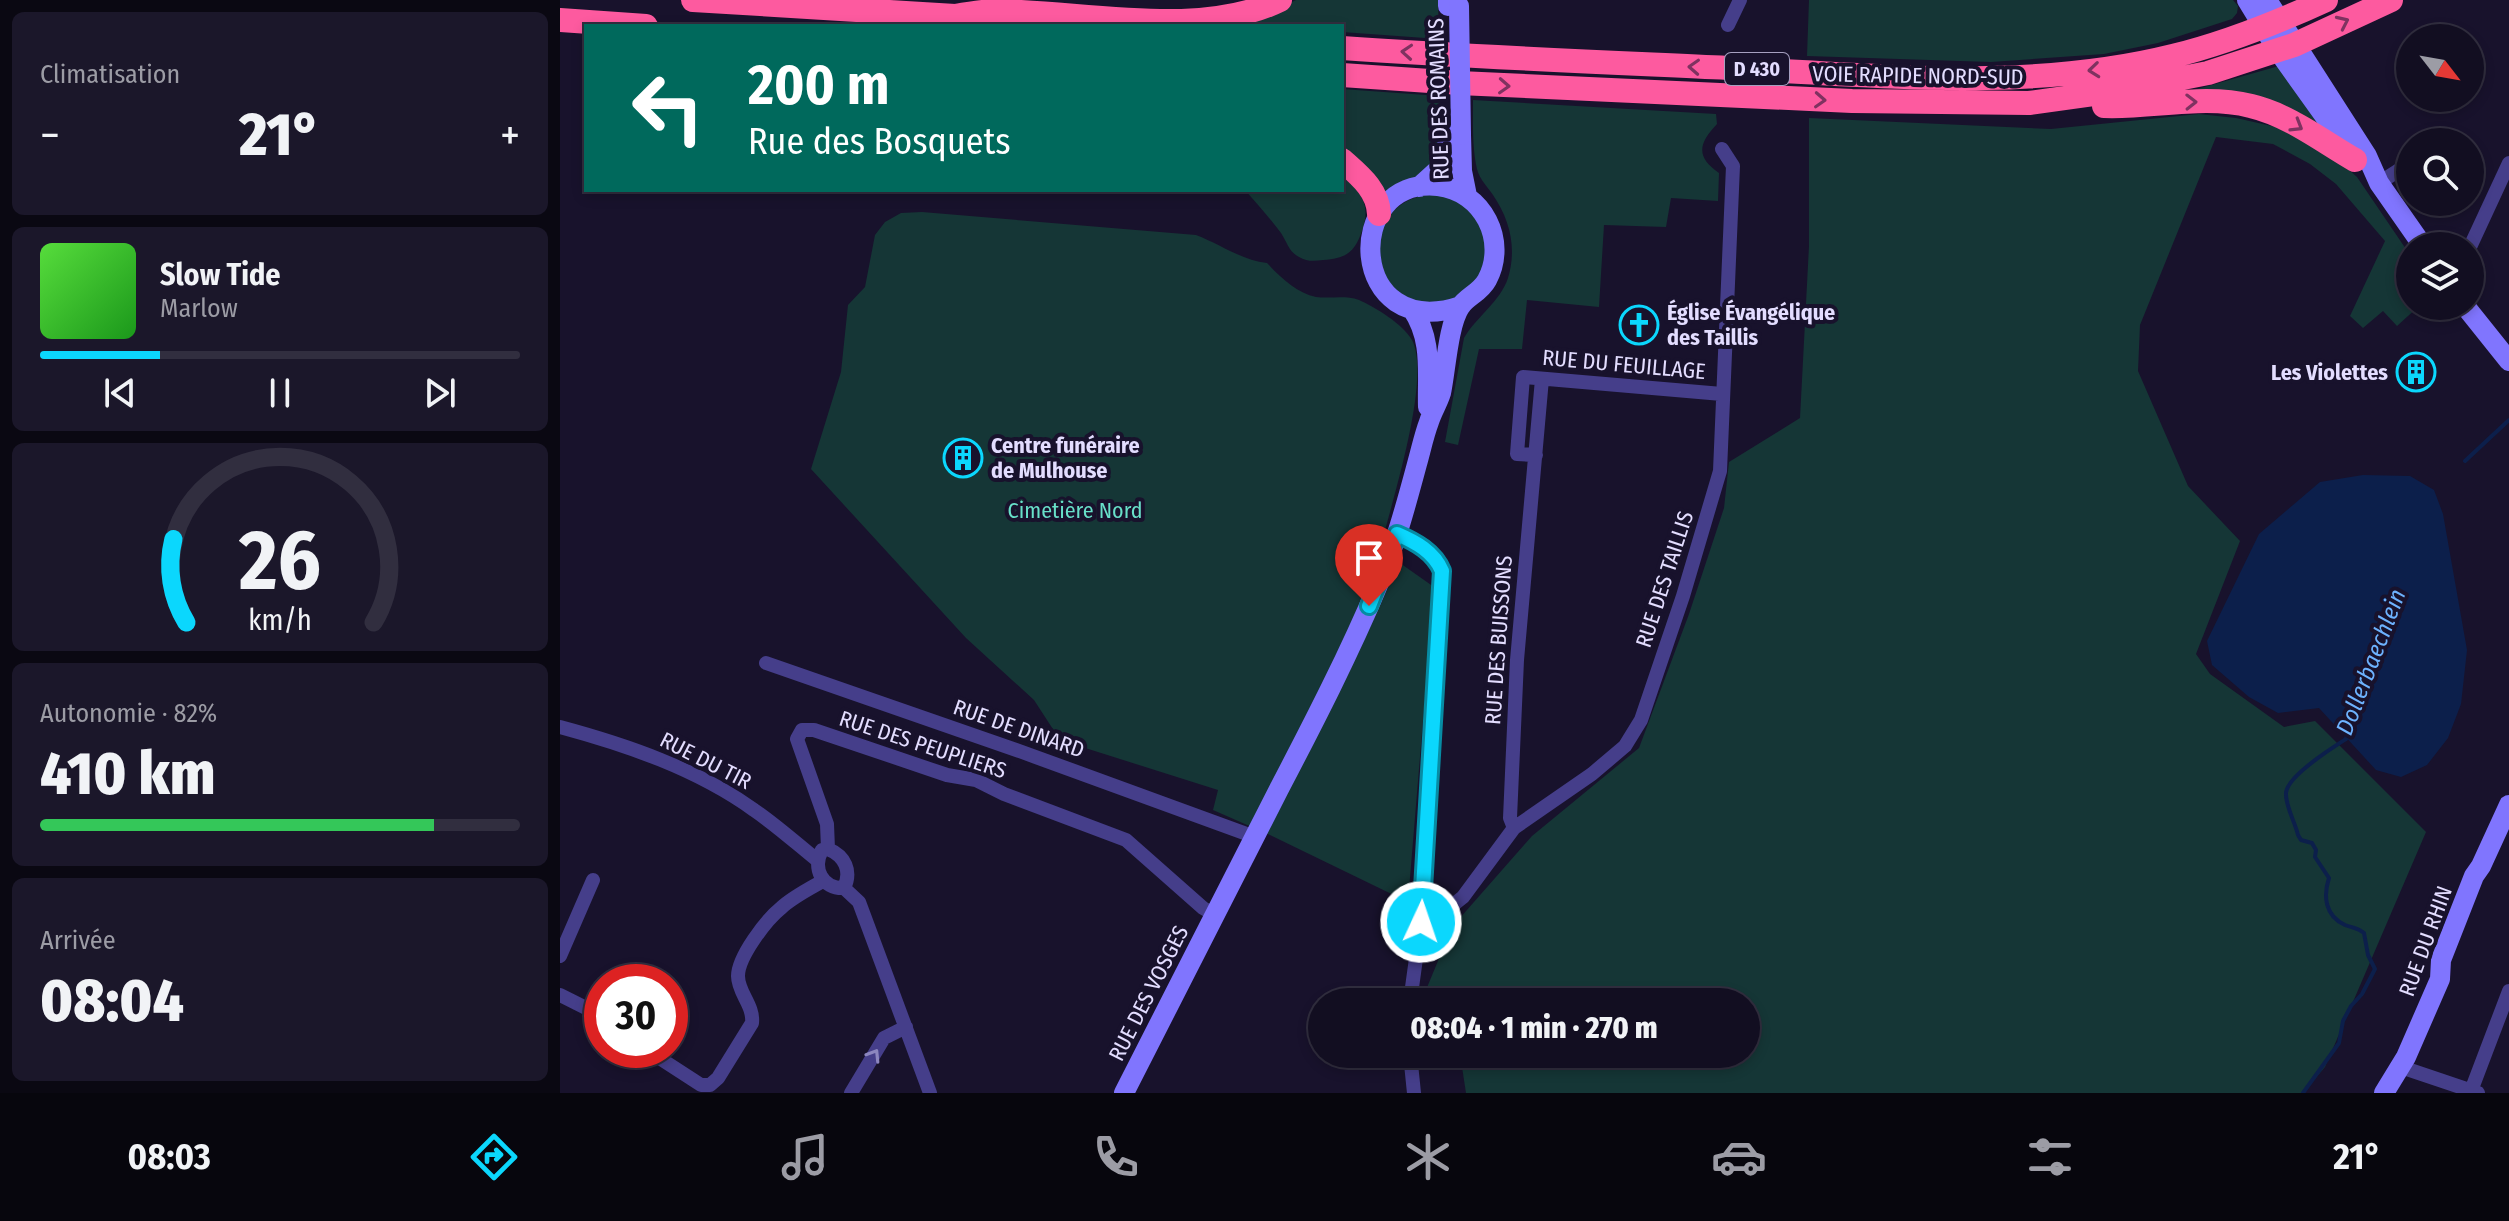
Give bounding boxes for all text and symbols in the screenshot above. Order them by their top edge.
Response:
one-way arrow [2334,16,2349,32]
street label: RUE DES ROMAINS [1422,18,1455,180]
north arrow [2396,24,2484,112]
map controls [2396,24,2484,320]
one-way arrow [1400,44,1413,61]
text: 200 m [748,52,889,119]
road number: D 430 [1725,53,1789,85]
icon: left [616,56,720,160]
one-way arrow [1688,58,1700,75]
text: Climatisation [40,59,180,90]
street label: VOIE RAPIDE NORD-SUD [1812,60,2024,91]
one-way arrow [2087,61,2100,78]
one-way arrow [1498,77,1511,94]
one-way arrow [1814,91,1827,108]
one-way arrow [2185,93,2198,110]
text: 21° [239,99,321,171]
text: − [40,109,60,162]
text: + [500,109,520,162]
one-way arrow [2288,116,2303,132]
text: Rue des Bosquets [748,120,1011,164]
button: search [2396,128,2484,216]
button: layers [2396,232,2484,320]
text: Slow Tide [160,257,281,293]
text: Marlow [160,293,238,324]
place label: Église Évangélique des Taillis [1667,299,1835,351]
church icon: Église Évangélique des Taillis [1618,304,1660,346]
street label: RUE DU FEUILLAGE [1541,344,1707,385]
building icon: Les Violettes [2395,351,2437,393]
place label: Les Violettes [2271,359,2388,386]
icon: previous [98,371,142,415]
icon: pause [258,371,302,415]
icon: next [418,371,462,415]
place label: Centre funéraire de Mulhouse [991,432,1140,484]
building icon: Centre funéraire de Mulhouse [942,437,984,479]
park label: Cimetière Nord [1008,497,1143,524]
street label: RUE DES TAILLIS [1630,507,1699,651]
text: 26 [238,510,321,610]
pin [1335,524,1403,606]
icon: arrive [1347,536,1391,580]
street label: RUE DES BUISSONS [1479,554,1518,726]
water label: Dollerbaechlein [2330,585,2412,739]
text: km/h [248,603,312,638]
street label: RUE DE DINARD [950,693,1088,764]
text: Autonomie · 82% [40,698,217,729]
street label: RUE DES PEUPLIERS [836,705,1010,784]
street label: RUE DU TIR [655,726,756,795]
text: 410 km [40,738,215,810]
position arrow [1379,880,1463,964]
street label: RUE DU RHIN [2393,882,2458,1000]
street label: RUE DES VOSGES [1103,921,1194,1066]
text: Arrivée [40,925,116,956]
speed limit sign: 30 [584,964,688,1068]
text: 08:04 [40,965,184,1037]
text: 08:04 · 1 min · 270 m [1410,1010,1658,1046]
one-way arrow [864,1049,879,1064]
icon: directions [466,1129,522,1185]
icon: music [777,1129,833,1185]
icon: phone [1088,1129,1144,1185]
icon: climate [1400,1129,1456,1185]
icon: car [1711,1129,1767,1185]
icon: filters [2022,1129,2078,1185]
text: 08:03 [128,1135,211,1179]
text: 21° [2333,1135,2381,1179]

